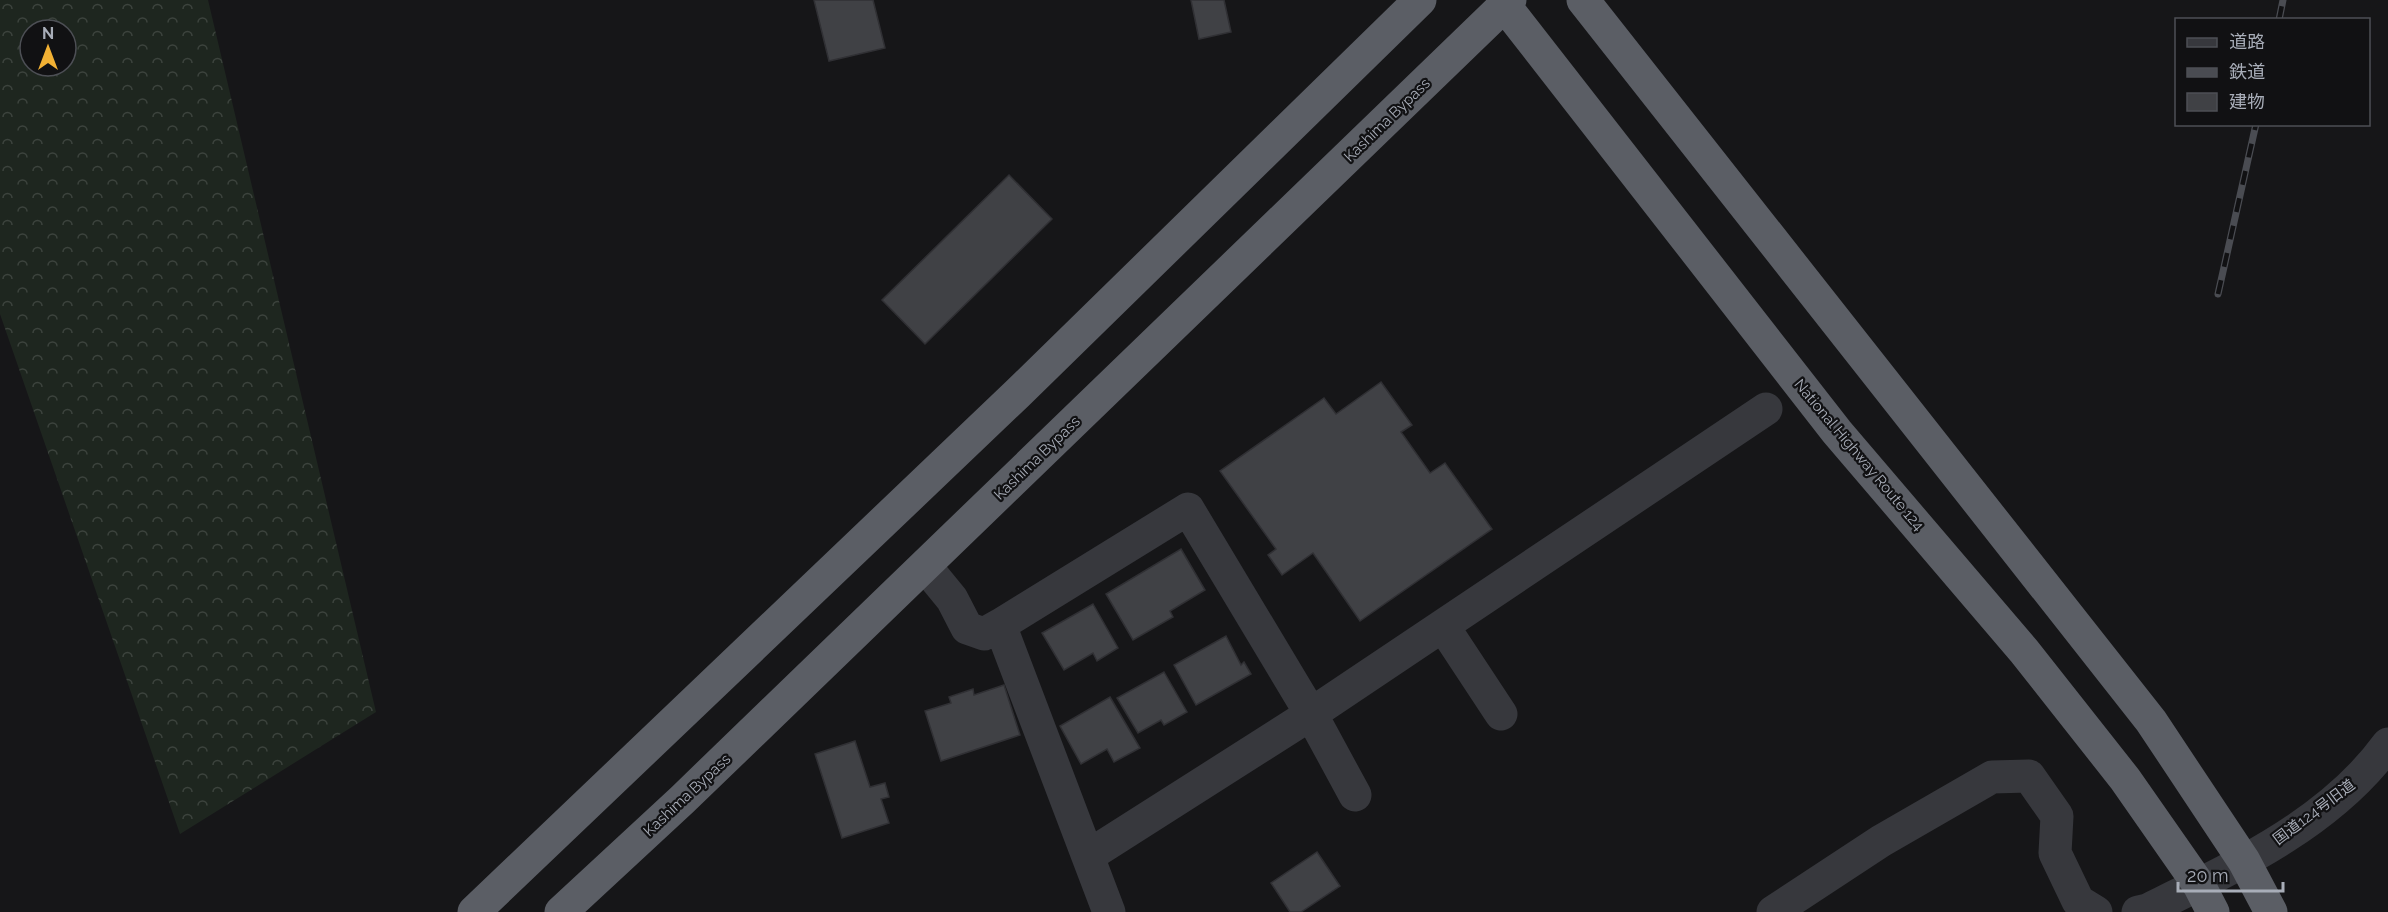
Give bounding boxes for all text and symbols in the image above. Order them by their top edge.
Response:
north arrow [18,18,78,78]
legend [2175,18,2370,126]
text: N [42,24,54,43]
text: 道路 [2229,31,2265,52]
text: 鉄道 [2229,61,2265,82]
street label: Kashima Bypass [1340,74,1434,166]
text: 建物 [2229,91,2265,112]
street label: National Highway Route 124 [1790,376,1928,534]
street label: Kashima Bypass [990,412,1084,504]
street label: Kashima Bypass [640,750,734,840]
street label: 国道124号旧道 [2270,775,2358,849]
scale bar [2178,855,2283,893]
text: 20 m [2187,865,2229,886]

